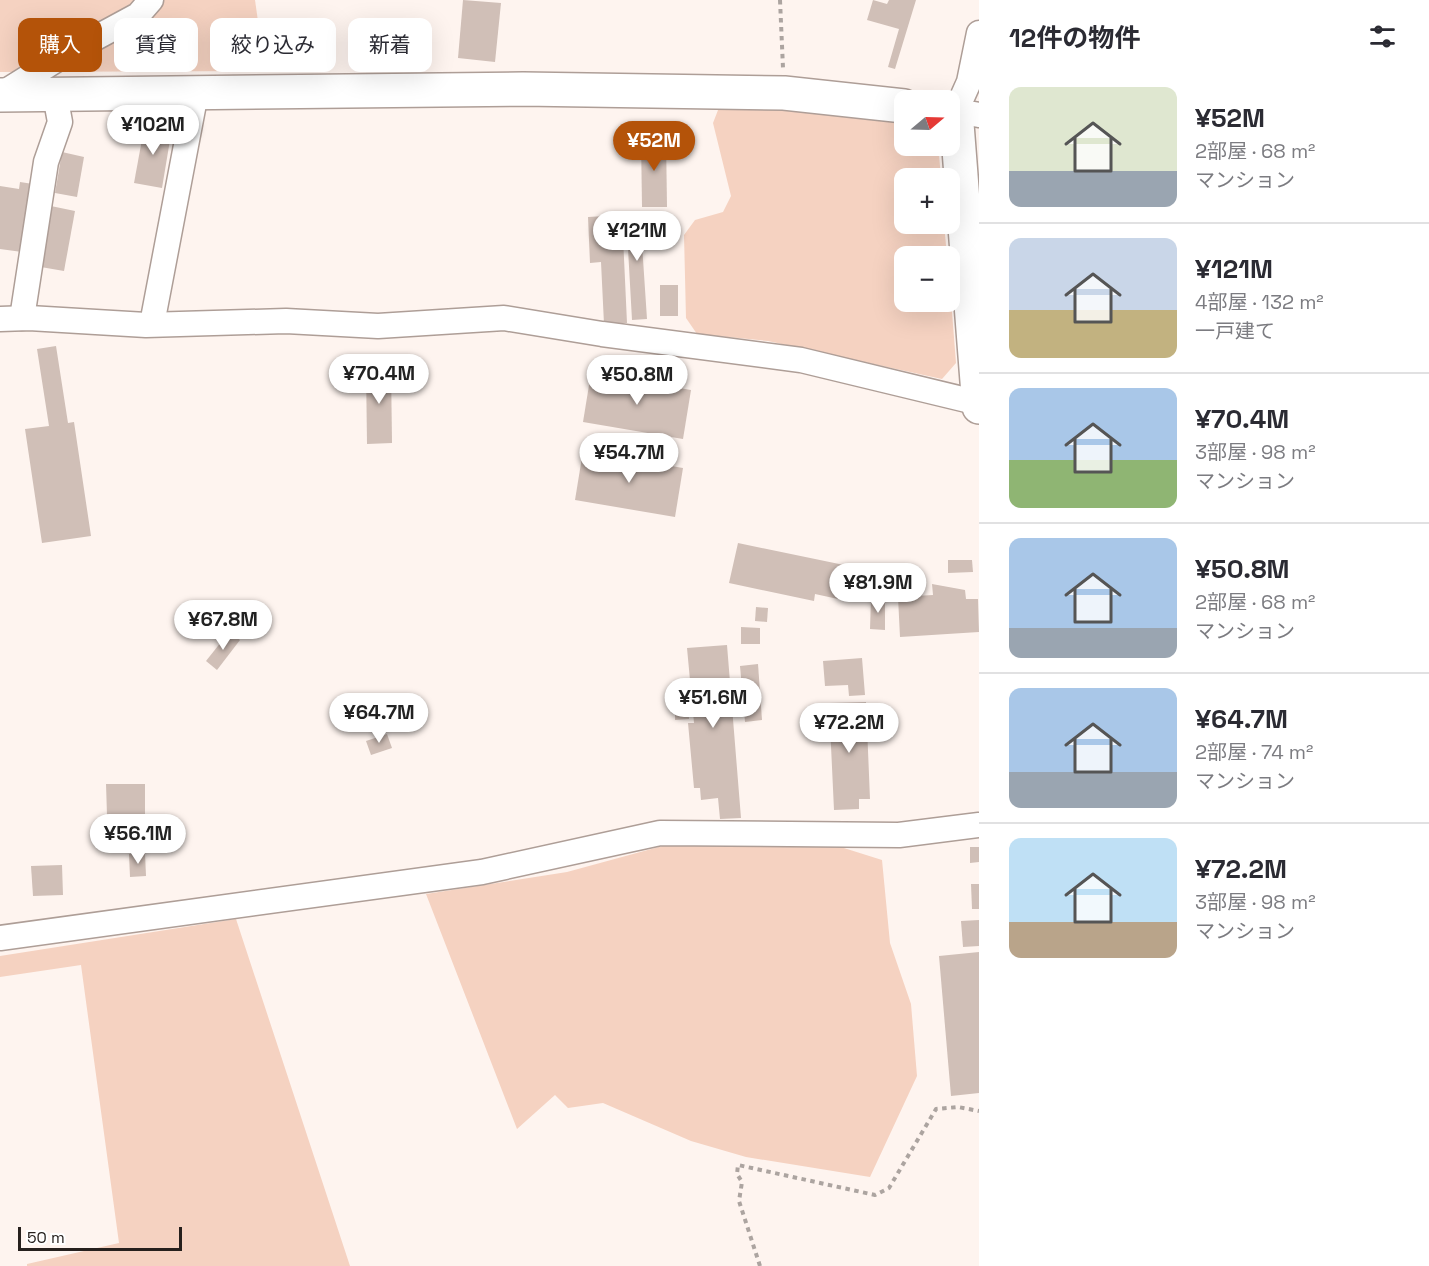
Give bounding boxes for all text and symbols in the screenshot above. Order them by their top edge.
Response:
chip: 購入 [18,18,102,72]
chip: 賃貸 [114,18,198,72]
chip: 絞り込み [210,18,336,72]
chip: 新着 [348,18,432,72]
icon: filters [1366,20,1399,53]
text: 12件の物件 [1009,21,1140,55]
north arrow [894,90,960,156]
map controls [894,90,960,312]
text: ¥52M [1195,101,1265,135]
pin: ¥102M [111,105,195,156]
text: ¥102M [121,111,185,137]
icon: home [1057,111,1129,183]
pin: ¥52M [618,121,690,172]
text: ¥52M [627,127,681,153]
text: 2部屋 · 68 m² [1195,138,1315,164]
text: マンション [1195,167,1295,193]
button: + [894,168,960,234]
pin: ¥121M [595,211,679,262]
text: ¥121M [607,217,667,243]
button: − [894,246,960,312]
text: ¥121M [1195,252,1273,286]
icon: home [1057,262,1129,334]
text: 4部屋 · 132 m² [1195,289,1324,315]
text: 一戸建て [1195,318,1275,344]
pin: ¥70.4M [330,354,428,405]
pin: ¥50.8M [588,355,686,406]
text: ¥70.4M [343,360,415,386]
text: ¥50.8M [601,361,673,387]
text: ¥70.4M [1195,402,1289,436]
icon: home [1057,412,1129,484]
pin: ¥54.7M [580,433,678,484]
text: ¥54.7M [593,439,665,465]
text: 3部屋 · 98 m² [1195,439,1315,465]
text: マンション [1195,468,1295,494]
text: ¥50.8M [1195,552,1290,586]
icon: home [1057,562,1129,634]
pin: ¥81.9M [829,563,927,614]
text: ¥81.9M [843,569,913,595]
text: 2部屋 · 68 m² [1195,589,1315,615]
pin: ¥67.8M [174,600,272,651]
text: ¥67.8M [188,606,258,632]
text: マンション [1195,618,1295,644]
pin: ¥51.6M [664,678,762,729]
text: ¥51.6M [679,684,747,710]
pin: ¥64.7M [330,693,428,744]
text: ¥64.7M [343,699,415,725]
text: ¥64.7M [1195,702,1288,736]
pin: ¥72.2M [800,703,898,754]
text: ¥72.2M [814,709,884,735]
icon: home [1057,712,1129,784]
text: 2部屋 · 74 m² [1195,739,1313,765]
text: マンション [1195,768,1295,794]
pin: ¥56.1M [89,814,187,865]
text: ¥56.1M [104,820,172,846]
text: ¥72.2M [1195,852,1287,886]
icon: home [1057,862,1129,934]
text: 3部屋 · 98 m² [1195,889,1315,915]
text: マンション [1195,918,1295,944]
scale bar [18,1224,182,1252]
text: 50 m [27,1227,65,1248]

